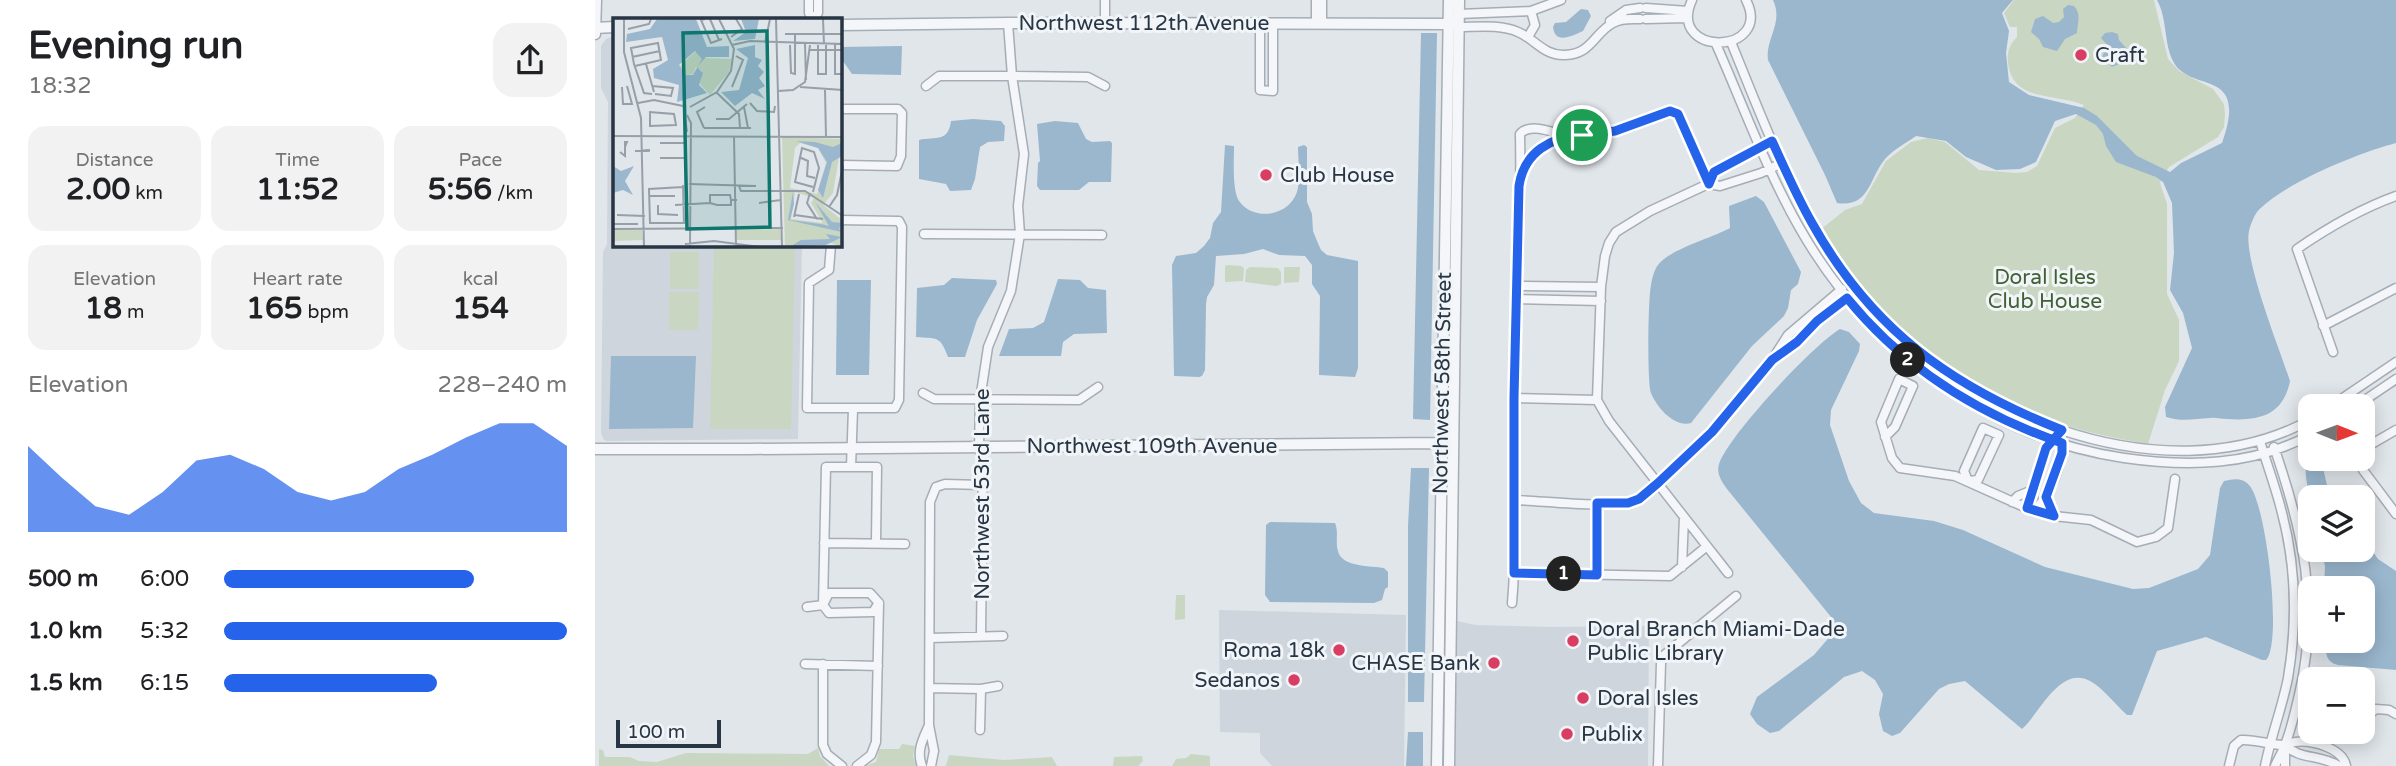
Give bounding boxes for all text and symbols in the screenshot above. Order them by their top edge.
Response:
street label: Northwest 112th Avenue [1019,11,1270,36]
inset map [613,18,842,247]
text: Evening run [28,23,243,69]
button: share [493,23,567,97]
place label: Craft [2095,43,2145,68]
marker: Craft [2073,47,2089,63]
text: 18:32 [28,72,92,100]
pin [1552,105,1612,165]
icon: arrive [1563,116,1601,154]
text: Distance [75,149,154,171]
text: Time [275,149,320,171]
text: Pace [459,149,502,171]
place label: Club House [1280,163,1395,188]
marker: Club House [1258,167,1274,183]
text: 2.00 [66,171,130,208]
text: 11:52 [256,171,339,208]
text: 5:56 [428,171,492,208]
text: km [130,182,163,204]
text: /km [492,182,533,204]
park label: Doral Isles Club House [1988,265,2102,314]
text: Elevation [73,268,156,290]
text: Heart rate [252,268,343,290]
text: kcal [463,268,498,290]
street label: Northwest 58th Street [1428,272,1457,494]
text: 18 [84,290,122,327]
text: 165 [246,290,303,327]
text: 154 [452,290,509,327]
text: m [122,301,145,323]
text: bpm [303,301,349,323]
pin: 2 [1891,342,1925,378]
text: 2 [1902,348,1913,370]
text: Elevation [28,371,129,399]
text: 228–240 m [438,371,567,399]
street label: Northwest 53rd Lane [970,388,995,600]
north arrow [2298,394,2375,471]
map controls [2298,394,2375,744]
street label: Northwest 109th Avenue [1027,434,1278,459]
button: layers [2298,485,2375,562]
pin: 1 [1546,556,1581,592]
text: 1 [1558,562,1569,584]
text: 500 m [28,565,98,593]
text: 6:00 [140,565,189,593]
button: + [2298,576,2375,653]
text: 1.0 km [28,617,103,645]
text: 5:32 [140,617,189,645]
place label: Doral Branch Miami-Dade Public Library [1587,617,1845,666]
marker: Doral Branch Miami-Dade Public Library [1565,633,1581,649]
place label: Roma 18k [1223,638,1325,663]
marker: Roma 18k [1331,642,1347,658]
place label: CHASE Bank [1352,651,1480,676]
marker: CHASE Bank [1486,655,1502,671]
button: − [2298,667,2375,744]
place label: Sedanos [1194,668,1280,693]
text: 1.5 km [28,669,103,697]
text: 6:15 [140,669,189,697]
marker: Sedanos [1286,672,1302,688]
place label: Doral Isles [1597,686,1699,711]
marker: Doral Isles [1575,690,1591,706]
scale bar [616,717,721,749]
text: 100 m [627,721,685,743]
place label: Publix [1581,722,1643,747]
marker: Publix [1559,726,1575,742]

